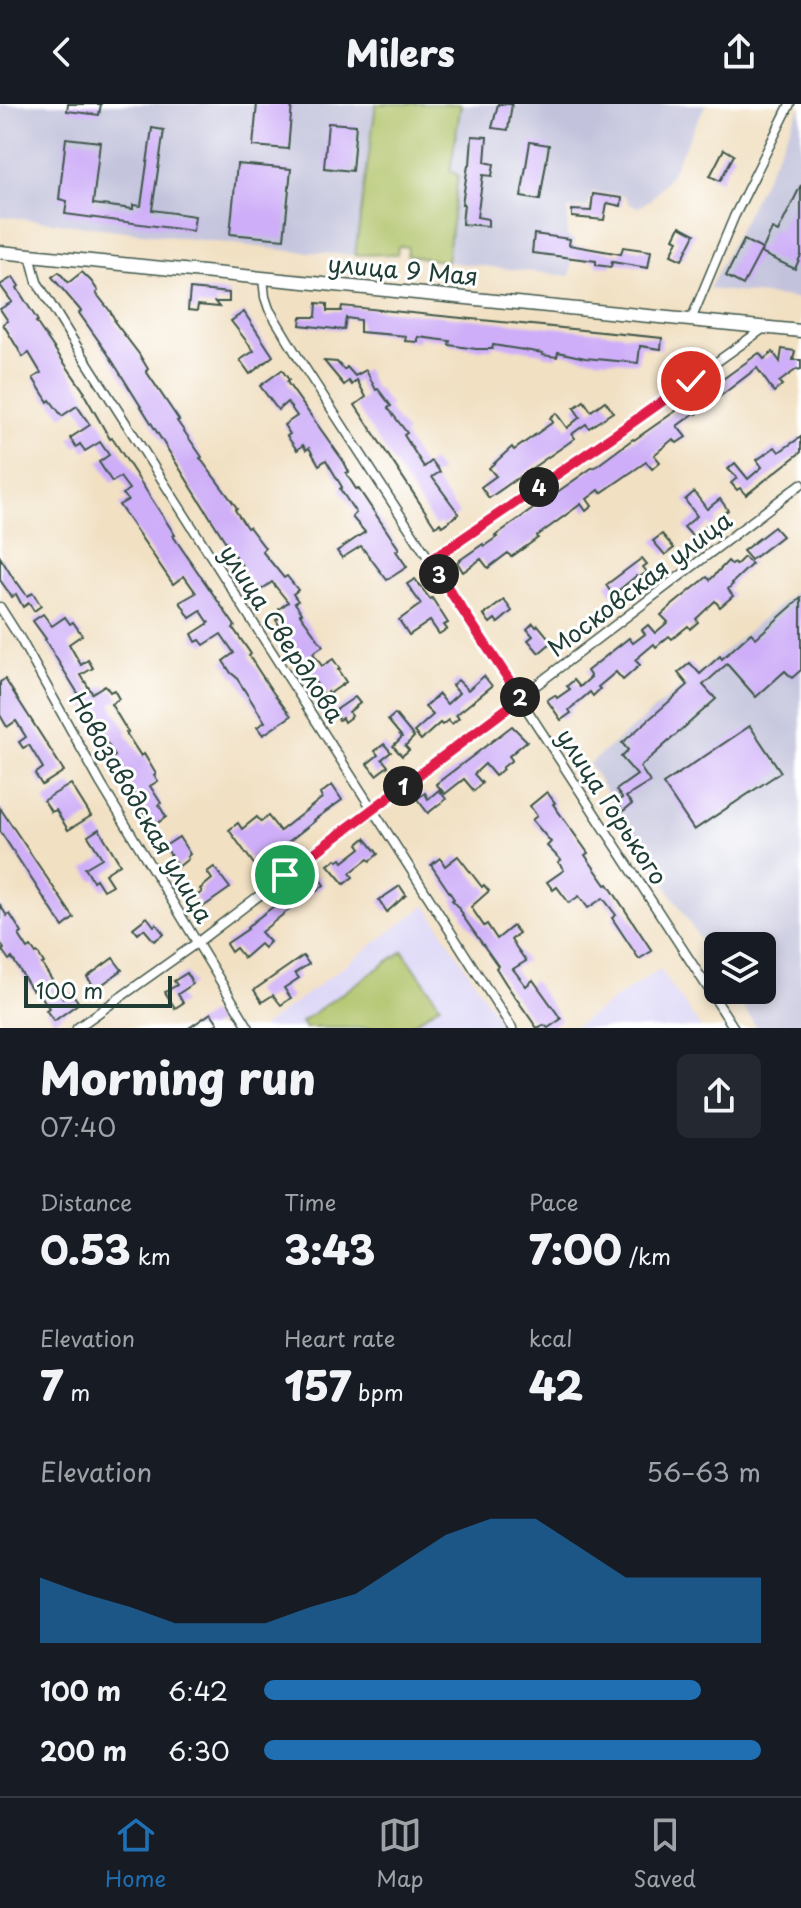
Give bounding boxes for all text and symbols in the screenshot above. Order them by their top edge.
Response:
text: Milers [346,25,455,79]
icon: back [40,30,84,74]
icon: share [717,30,761,74]
street label: улица 9 Мая [326,244,480,294]
pin [657,347,725,415]
icon: check [669,359,713,403]
pin: 4 [519,467,559,507]
text: 4 [532,470,546,503]
street label: Московская улица [539,502,739,664]
street label: улица Свердлова [212,537,354,729]
pin: 3 [419,554,459,594]
text: 3 [432,557,446,590]
pin: 2 [500,677,540,717]
text: 2 [512,680,528,713]
street label: Новозаводская улица [61,685,223,929]
street label: улица Горького [549,720,677,892]
pin: 1 [383,766,423,806]
text: 1 [398,769,408,802]
pin [251,841,319,909]
icon: arrive [263,853,307,897]
map controls [704,932,776,1004]
button: layers [704,932,776,1004]
scale bar [24,972,172,1008]
text: 100 m [36,973,103,1006]
text: Morning run [40,1044,316,1110]
button: share [677,1054,761,1138]
text: 07:40 [40,1107,116,1146]
text: Distance [40,1185,132,1218]
text: Time [284,1185,336,1218]
text: Pace [529,1185,578,1218]
text: 0.53 [40,1218,131,1279]
text: 3:43 [284,1218,375,1279]
text: 7:00 [529,1218,622,1279]
text: km [131,1239,171,1272]
text: /km [622,1239,671,1272]
text: Elevation [40,1321,135,1354]
text: Heart rate [284,1321,395,1354]
text: kcal [529,1321,573,1354]
text: 7 [40,1354,63,1415]
text: 157 [284,1354,351,1415]
text: 42 [529,1354,583,1415]
text: m [63,1375,90,1408]
text: bpm [351,1375,404,1408]
text: Elevation [40,1452,152,1491]
text: 56–63 m [646,1452,761,1491]
text: 100 m [40,1671,121,1710]
text: 6:42 [168,1671,228,1710]
text: 200 m [40,1731,127,1770]
text: 6:30 [168,1731,230,1770]
tab: Home [105,1813,166,1894]
tab: Map [376,1813,423,1894]
tab: Saved [633,1813,696,1894]

